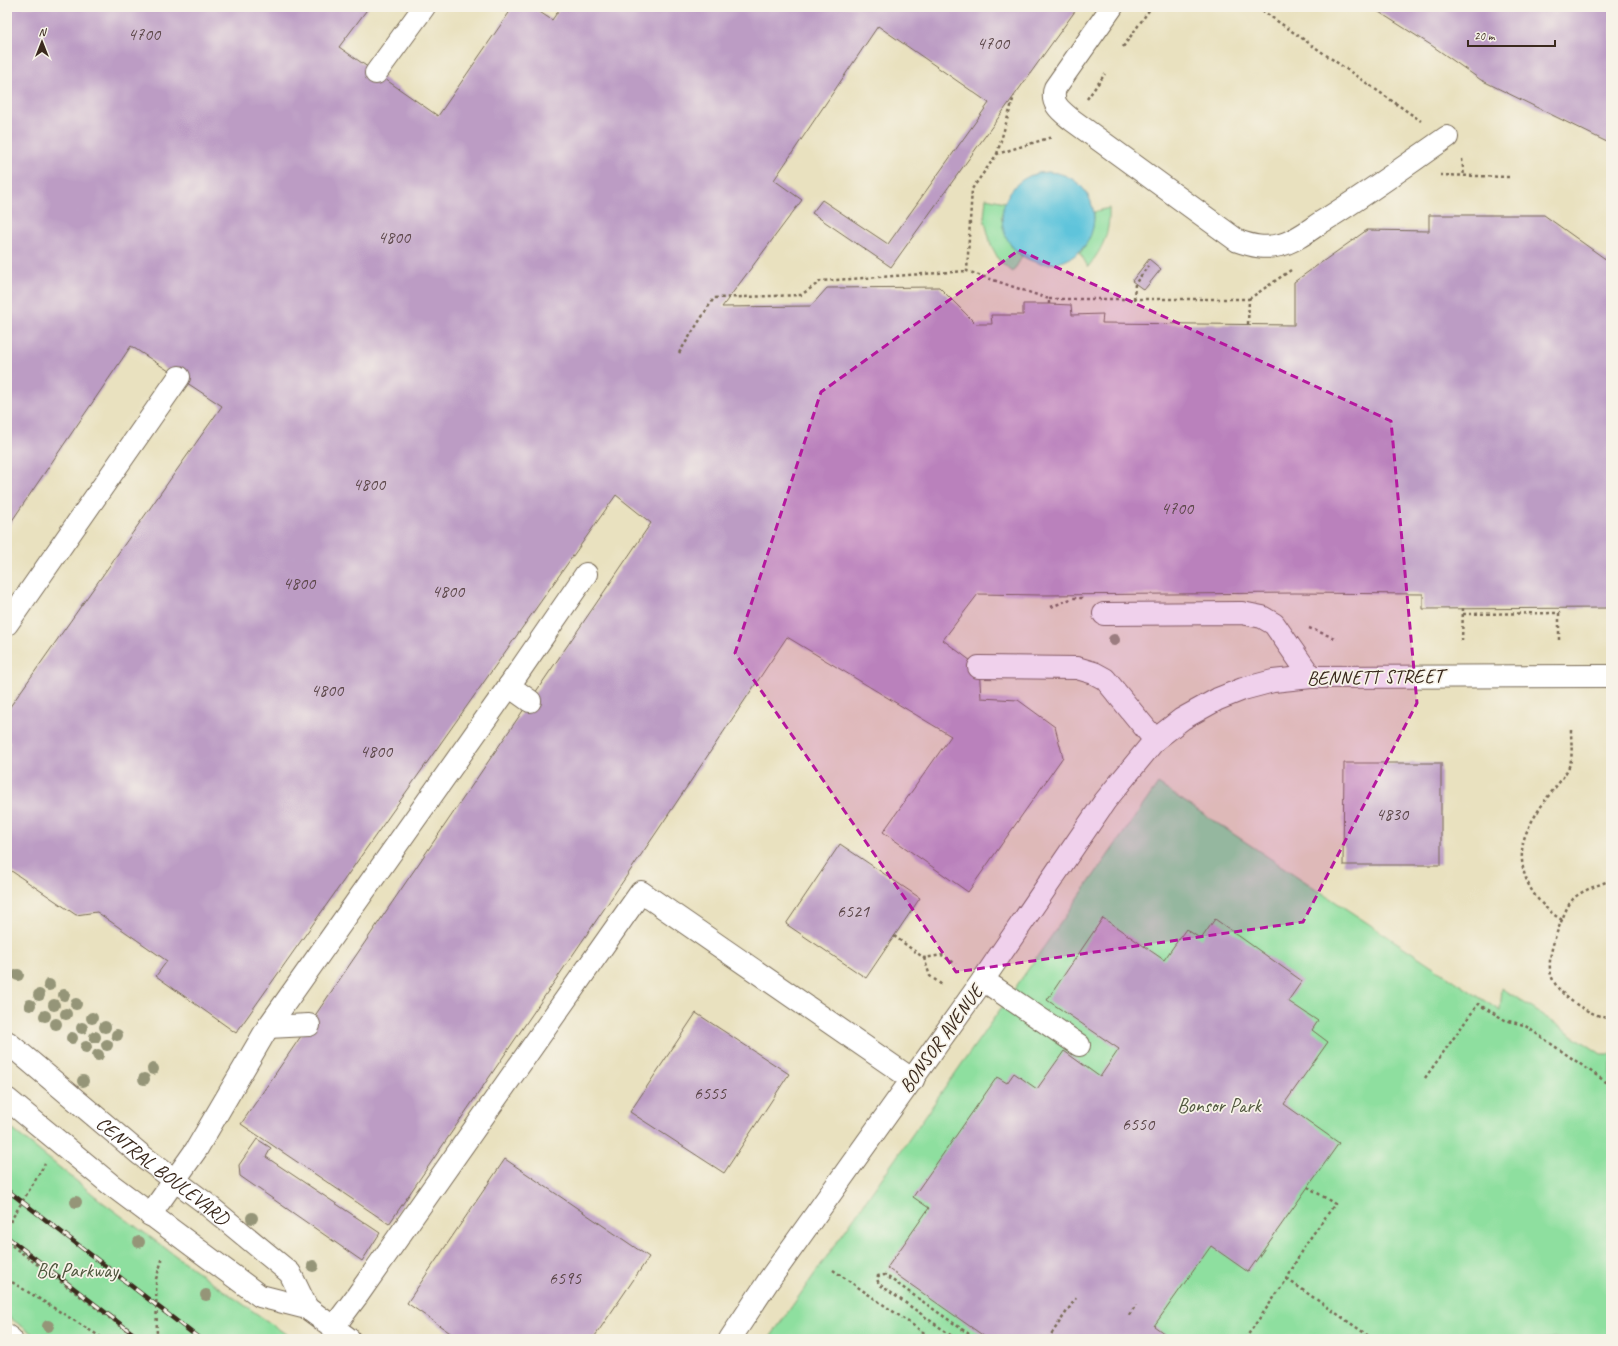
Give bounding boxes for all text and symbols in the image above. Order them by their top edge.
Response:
north arrow [22,22,62,62]
scale bar [1468,22,1555,48]
house number: 4700 [128,23,162,45]
text: N [39,25,48,39]
text: 20 m [1474,28,1496,44]
house number: 4700 [977,32,1011,54]
house number: 4800 [378,226,412,248]
house number: 4800 [353,473,387,495]
house number: 4700 [1161,497,1195,519]
house number: 4800 [283,572,317,594]
house number: 4800 [432,580,466,602]
street label: BENNETT STREET [1307,663,1448,691]
house number: 4800 [311,679,345,701]
house number: 4800 [360,740,394,762]
house number: 4830 [1376,803,1410,825]
house number: 6521 [837,900,870,922]
street label: BONSOR AVENUE [894,978,990,1098]
house number: 6555 [694,1082,727,1104]
park label: Bonsor Park [1177,1093,1262,1118]
street label: CENTRAL BOULEVARD [91,1110,236,1231]
house number: 6550 [1122,1113,1156,1135]
park label: BC Parkway [36,1258,120,1283]
house number: 6595 [549,1267,582,1289]

